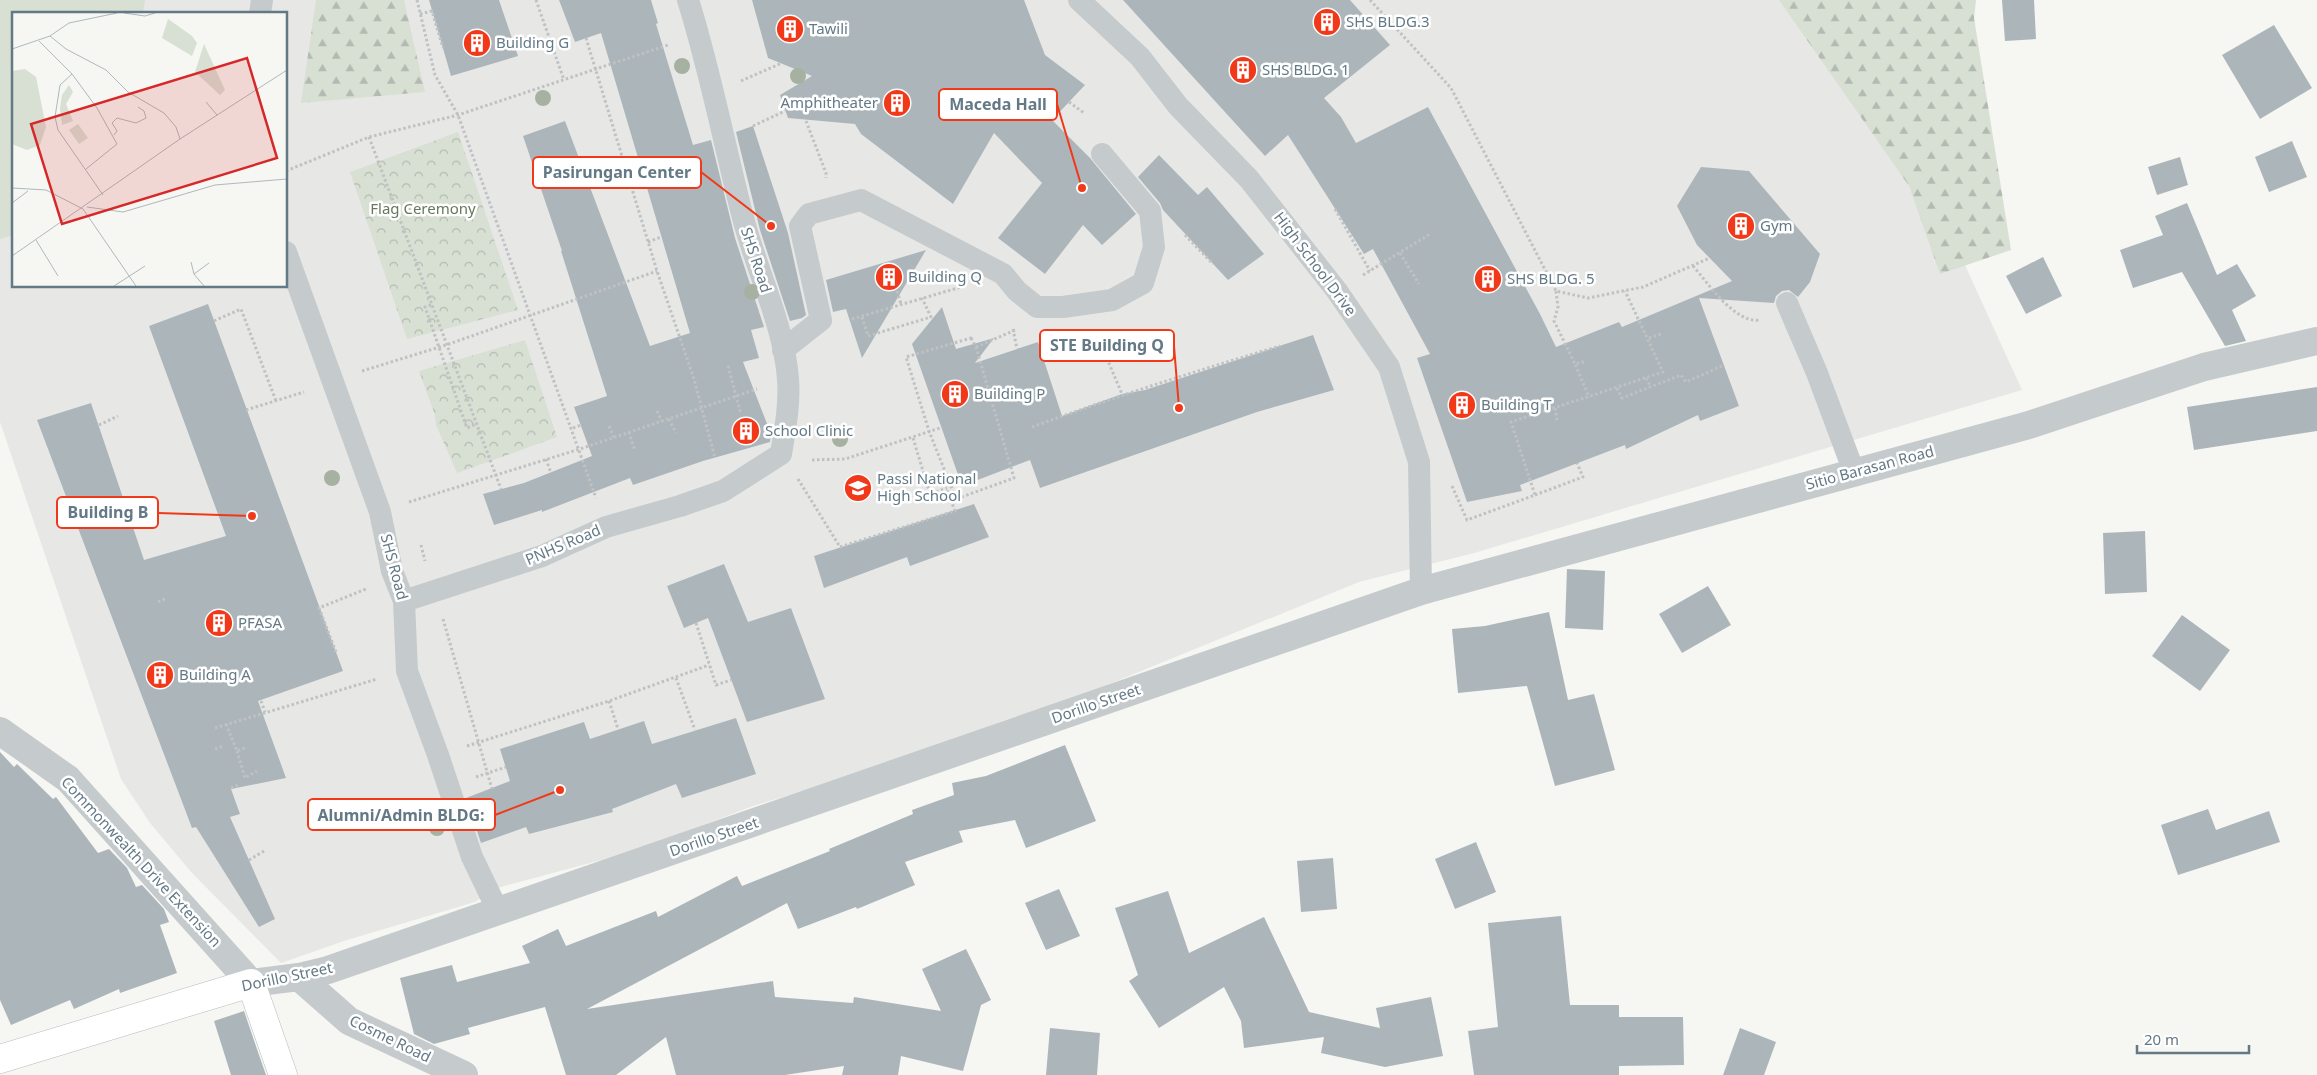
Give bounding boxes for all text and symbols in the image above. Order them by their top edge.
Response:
building icon: SHS BLDG.3 [1312,7,1342,37]
place label: SHS BLDG.3 [1346,11,1430,31]
inset map [12,12,288,288]
building icon: Tawili [775,14,805,44]
place label: Tawili [809,18,848,38]
building icon: Building G [462,28,492,58]
place label: Building G [496,32,569,52]
building icon: SHS BLDG. 1 [1228,55,1258,85]
place label: SHS BLDG. 1 [1262,59,1349,79]
building icon: Amphitheater [882,88,912,118]
callout: Maceda Hall [939,89,1057,120]
place label: Amphitheater [780,92,878,112]
text: Maceda Hall [949,93,1047,115]
callout: Pasirungan Center [533,157,701,188]
text: Pasirungan Center [543,161,691,183]
park label: Flag Ceremony [370,198,476,218]
street label: High School Drive [1270,207,1361,319]
building icon: Gym [1726,211,1756,241]
place label: Gym [1760,215,1793,235]
street label: SHS Road [737,224,777,295]
building icon: Building Q [874,262,904,292]
building icon: SHS BLDG. 5 [1473,264,1503,294]
place label: Building Q [908,266,982,286]
place label: SHS BLDG. 5 [1507,268,1594,288]
callout: STE Building Q [1040,330,1174,361]
text: STE Building Q [1050,334,1164,356]
building icon: Building P [940,379,970,409]
place label: Building P [974,383,1045,403]
building icon: Building T [1447,390,1477,420]
place label: Building T [1481,394,1552,414]
building icon: School Clinic [731,416,761,446]
place label: School Clinic [765,420,853,440]
street label: Sitio Barasan Road [1804,440,1936,494]
place label: Passi National High School [877,468,976,505]
school or university icon: Passi National High School [843,473,873,503]
callout: Building B [57,497,158,528]
text: Building B [68,501,148,523]
street label: PNHS Road [522,519,603,569]
street label: SHS Road [377,532,413,602]
building icon: PFASA [204,608,234,638]
place label: PFASA [238,612,282,632]
building icon: Building A [145,660,175,690]
place label: Building A [179,664,251,684]
street label: Dorillo Street [1049,678,1143,728]
street label: Commonwealth Drive Extension [57,772,226,951]
callout: Alumni/Admin BLDG: [308,799,495,830]
text: Alumni/Admin BLDG: [317,804,485,826]
street label: Dorillo Street [667,811,761,861]
street label: Dorillo Street [239,956,335,995]
street label: Cosme Road [346,1010,434,1066]
scale bar [2137,1022,2250,1054]
text: 20 m [2144,1029,2179,1049]

